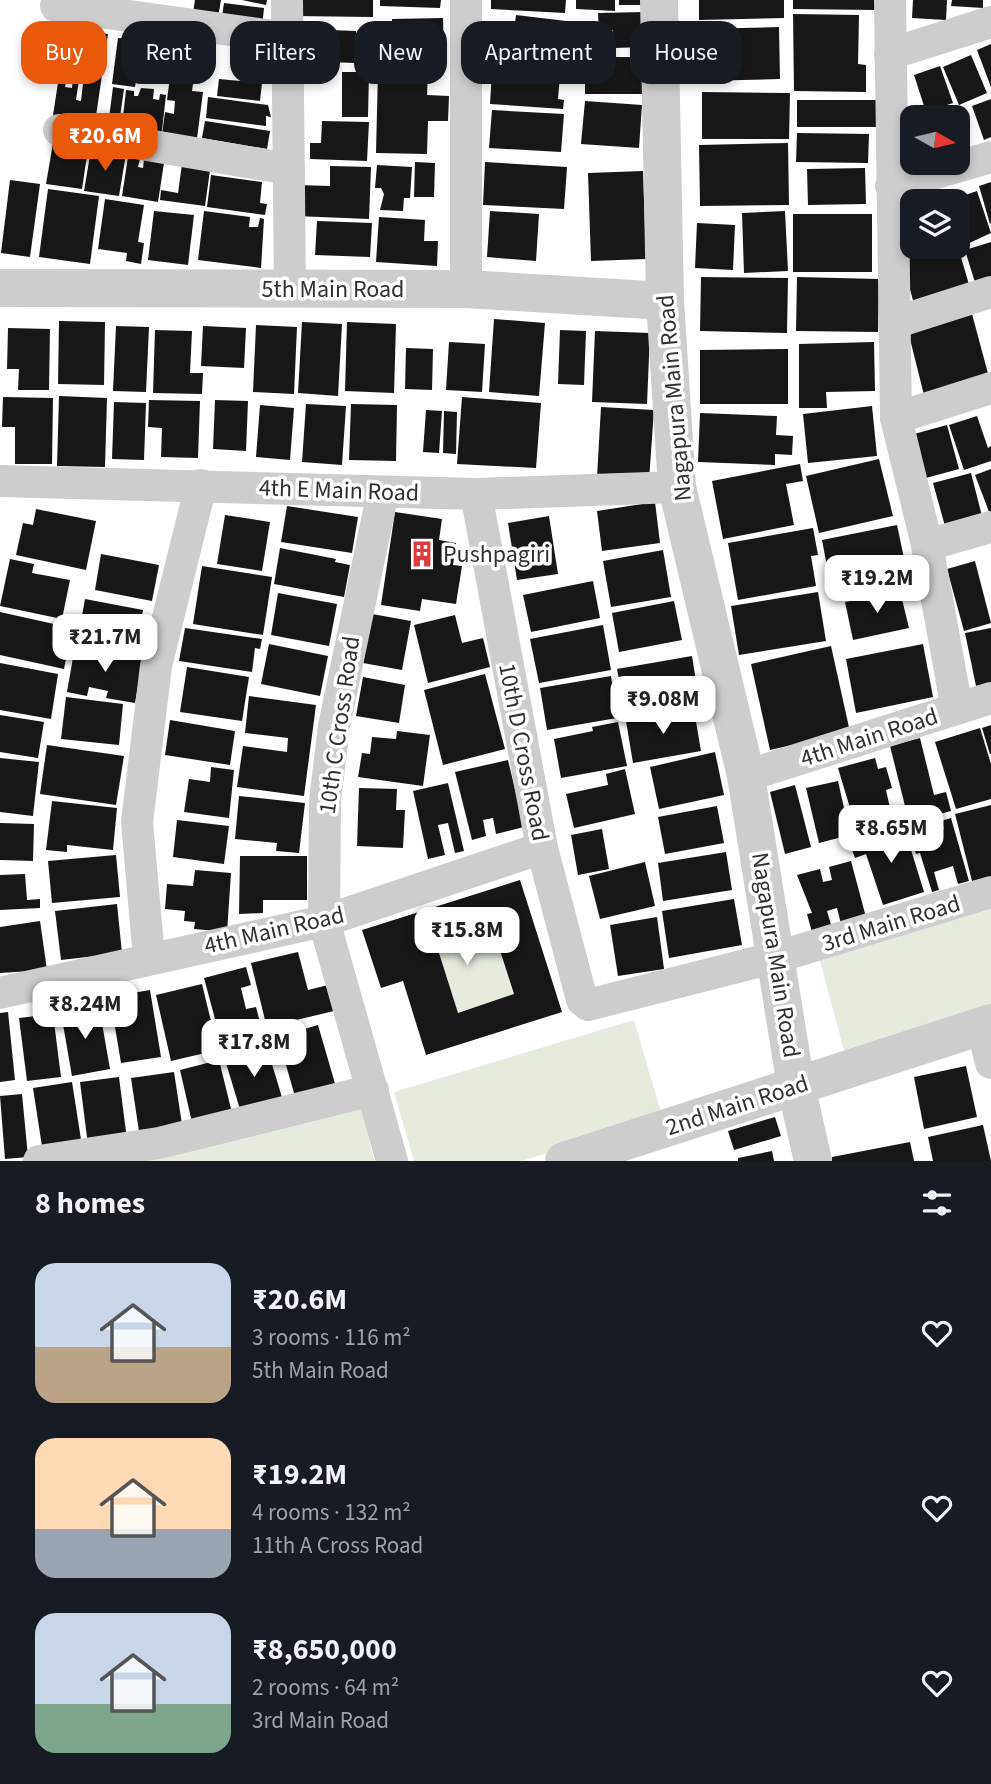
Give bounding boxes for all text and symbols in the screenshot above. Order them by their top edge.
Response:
chip: Buy [21,21,107,84]
chip: Rent [121,21,216,84]
chip: Filters [230,21,340,84]
chip: New [354,21,447,84]
chip: Apartment [461,21,616,84]
chip: House [630,21,742,84]
north arrow [900,105,970,175]
map controls [900,105,970,259]
pin: ₹20.6M [48,114,162,173]
text: ₹20.6M [68,119,142,152]
button: layers [900,189,970,259]
street label: 5th Main Road [262,272,404,307]
street label: Nagapura Main Road [648,293,701,503]
street label: 4th E Main Road [258,470,420,511]
place label: Pushpagiri [443,537,550,572]
building icon: Pushpagiri [407,539,437,569]
pin: ₹19.2M [820,556,934,615]
text: ₹19.2M [840,561,914,594]
pin: ₹21.7M [48,614,162,674]
text: ₹21.7M [68,620,142,653]
street label: 10th C Cross Road [310,634,369,816]
street label: 10th D Cross Road [489,660,558,844]
pin: ₹9.08M [606,676,720,736]
text: ₹9.08M [626,682,700,715]
street label: 4th Main Road [796,699,942,776]
pin: ₹8.65M [834,806,948,865]
text: ₹8.65M [854,811,928,844]
street label: Nagapura Main Road [742,850,809,1060]
street label: 3rd Main Road [818,886,965,961]
street label: 4th Main Road [201,897,348,964]
pin: ₹15.8M [410,908,524,967]
text: ₹15.8M [430,913,504,946]
pin: ₹8.24M [28,982,142,1041]
text: ₹8.24M [48,987,122,1020]
pin: ₹17.8M [197,1020,311,1079]
text: ₹17.8M [217,1025,291,1058]
street label: 2nd Main Road [661,1066,813,1145]
text: 8 homes [35,1182,145,1225]
icon: filters [918,1184,956,1222]
text: ₹20.6M [252,1278,347,1321]
icon: home [91,1291,175,1375]
icon: heart [918,1314,956,1352]
text: 3 rooms · 116 m² [252,1321,411,1354]
text: 5th Main Road [252,1354,389,1387]
text: ₹19.2M [252,1453,347,1496]
icon: home [91,1466,175,1550]
icon: heart [918,1489,956,1527]
text: 4 rooms · 132 m² [252,1496,411,1529]
text: 11th A Cross Road [252,1529,423,1562]
text: ₹8,650,000 [252,1628,397,1671]
icon: home [91,1641,175,1725]
icon: heart [918,1664,956,1702]
text: 2 rooms · 64 m² [252,1671,399,1704]
text: 3rd Main Road [252,1704,389,1737]

